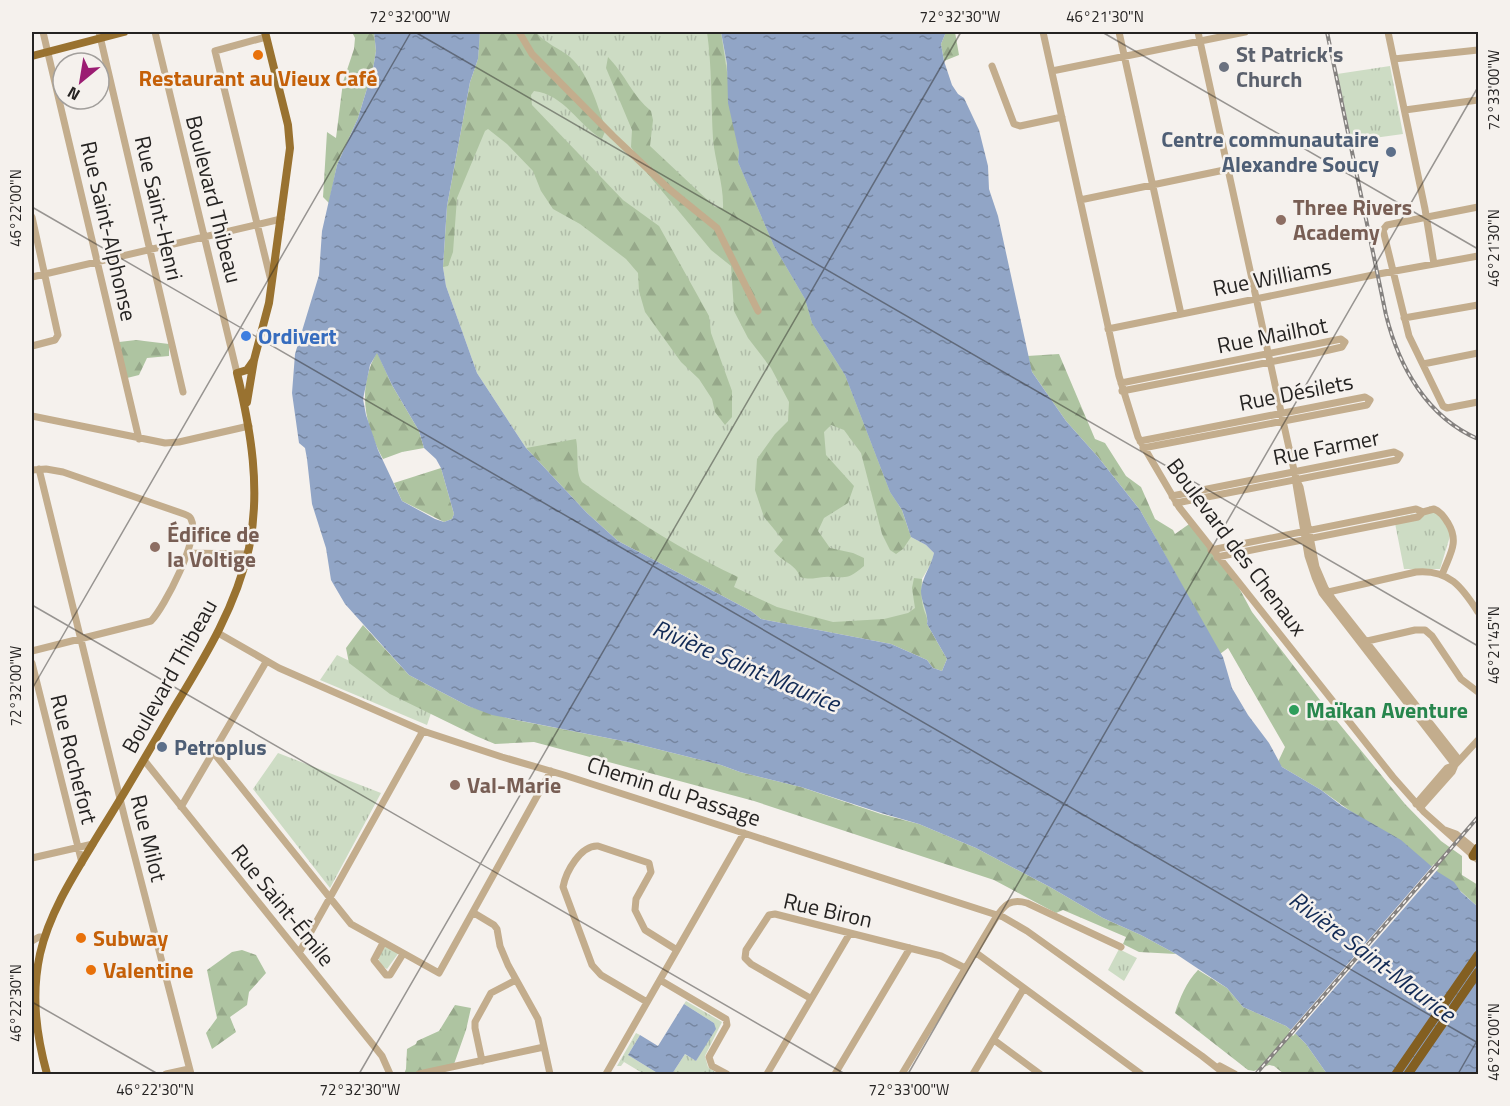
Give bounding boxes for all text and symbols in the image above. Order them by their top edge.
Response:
text: 72°32'00"W [370,5,450,28]
text: 72°32'30"W [920,5,1000,28]
text: 46°21'30"N [1066,5,1144,28]
place label: St Patrick's Church [1236,37,1343,96]
marker: Restaurant au Vieux Café [251,48,265,62]
text: 72°33'00"W [1482,50,1505,130]
north arrow [51,51,111,111]
marker: St Patrick's Church [1217,60,1231,74]
place label: Restaurant au Vieux Café [139,61,377,95]
text: N [63,81,84,107]
street label: Boulevard Thibeau [177,112,251,286]
place label: Centre communautaire Alexandre Soucy [1161,122,1379,181]
street label: Rue Saint-Henri [126,132,192,284]
street label: Rue Saint-Alphonse [72,138,146,324]
marker: Centre communautaire Alexandre Soucy [1384,145,1398,159]
text: 46°22'00"N [4,169,27,247]
place label: Three Rivers Academy [1293,190,1412,249]
text: 46°21'30"N [1482,209,1505,287]
marker: Three Rivers Academy [1274,213,1288,227]
street label: Rue Williams [1210,249,1334,305]
street label: Rue Mailhot [1214,308,1330,362]
place label: Ordivert [258,319,337,353]
marker: Ordivert [239,329,253,343]
street label: Rue Désilets [1236,364,1356,420]
street label: Rue Farmer [1270,420,1382,474]
street label: Boulevard des Chenaux [1159,451,1315,643]
place label: Édifice de la Voltige [167,517,259,576]
marker: Édifice de la Voltige [148,540,162,554]
street label: Boulevard Thibeau [113,593,225,759]
text: 46°21'45"N [1482,606,1505,684]
water label: Rivière Saint-Maurice [647,609,847,722]
text: 72°32'00"W [4,646,27,726]
street label: Rue Rochefort [41,691,107,828]
place label: Maïkan Aventure [1306,693,1468,727]
marker: Maïkan Aventure [1287,703,1301,717]
place label: Petroplus [174,730,267,764]
marker: Petroplus [155,740,169,754]
street label: Chemin du Passage [583,747,765,835]
place label: Val-Marie [467,768,561,802]
marker: Val-Marie [448,778,462,792]
street label: Rue Milot [122,791,176,885]
street label: Rue Saint-Émile [223,836,343,974]
water label: Rivière Saint-Maurice [1282,882,1465,1032]
street label: Rue Biron [780,883,876,937]
place label: Subway [93,921,168,955]
marker: Subway [74,931,88,945]
place label: Valentine [103,953,193,987]
marker: Valentine [84,963,98,977]
text: 46°22'30"N [4,964,27,1042]
text: 46°22'00"N [1482,1003,1505,1081]
text: 46°22'30"N [116,1078,194,1101]
text: 72°32'30"W [320,1078,400,1101]
text: 72°33'00"W [869,1078,949,1101]

